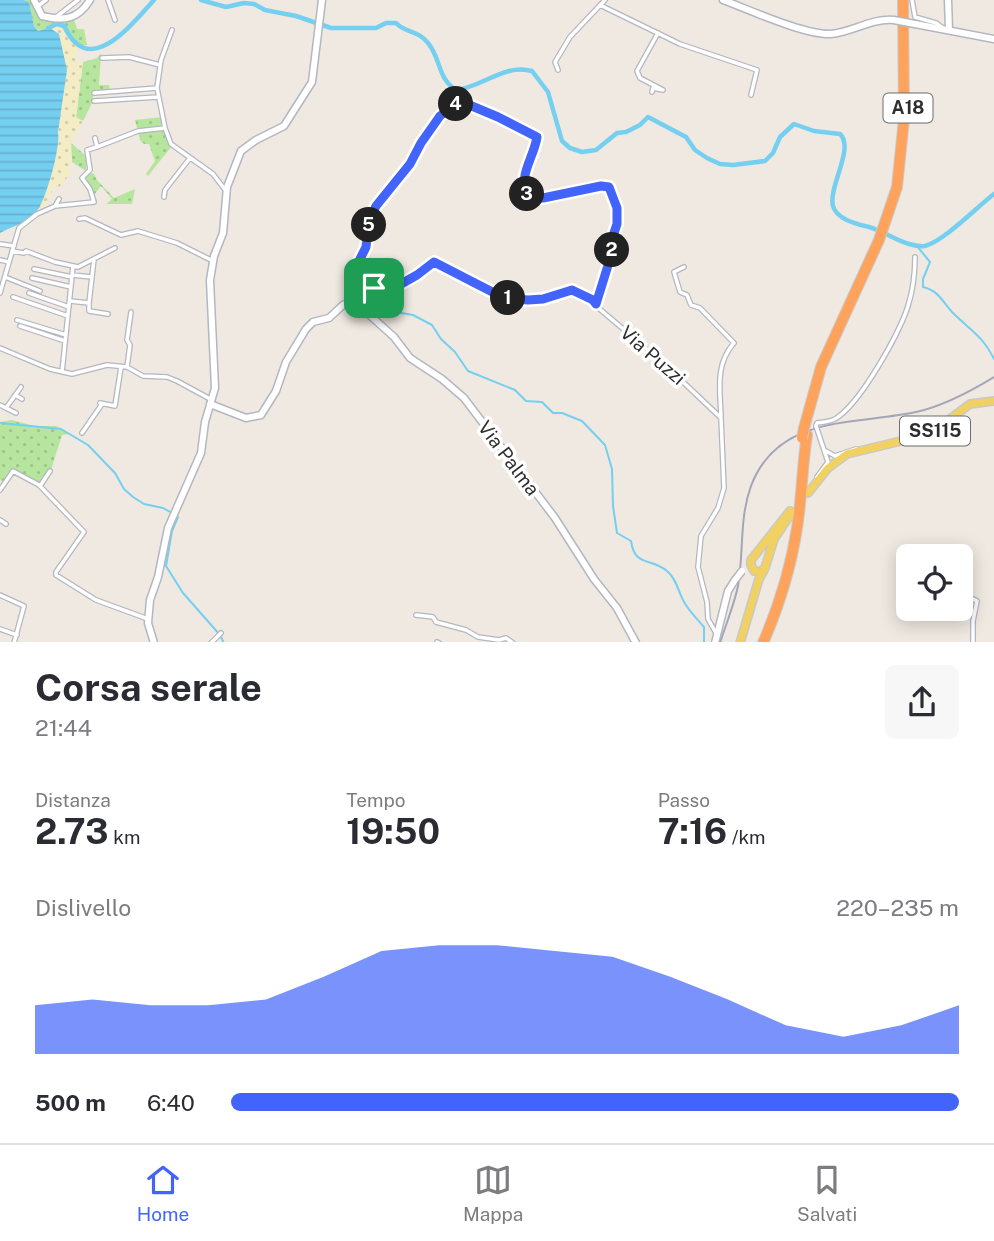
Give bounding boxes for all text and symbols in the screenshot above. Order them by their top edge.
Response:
pin: 4 [438,86,474,122]
text: 4 [449,92,462,114]
road number: A18 [884,94,932,122]
pin: 3 [510,176,544,212]
text: 3 [520,182,533,204]
pin: 5 [352,208,386,243]
text: 5 [362,213,375,235]
pin: 2 [594,232,630,268]
text: 2 [605,238,618,260]
pin [344,258,404,318]
icon: arrive [355,269,393,307]
pin: 1 [490,280,526,316]
text: 1 [503,286,512,308]
street label: Via Puzzi [616,321,690,389]
street label: Via Palma [474,416,544,500]
road number: SS115 [900,416,970,446]
map controls [896,544,973,621]
button: locate [896,544,973,621]
text: Corsa serale [35,665,262,710]
button: share [885,665,959,739]
text: 21:44 [35,714,92,741]
text: Distanza [35,789,111,811]
text: Tempo [346,789,406,811]
text: Passo [658,789,710,811]
text: 2.73 [35,811,109,852]
text: 19:50 [346,811,440,852]
text: 7:16 [658,811,727,852]
text: km [109,826,140,848]
text: /km [727,826,766,848]
text: Dislivello [35,894,131,921]
text: 220–235 m [836,894,959,921]
text: 500 m [35,1089,106,1116]
text: 6:40 [147,1089,195,1116]
tab: Home [137,1161,189,1225]
tab: Mappa [463,1161,523,1225]
tab: Salvati [797,1161,857,1225]

